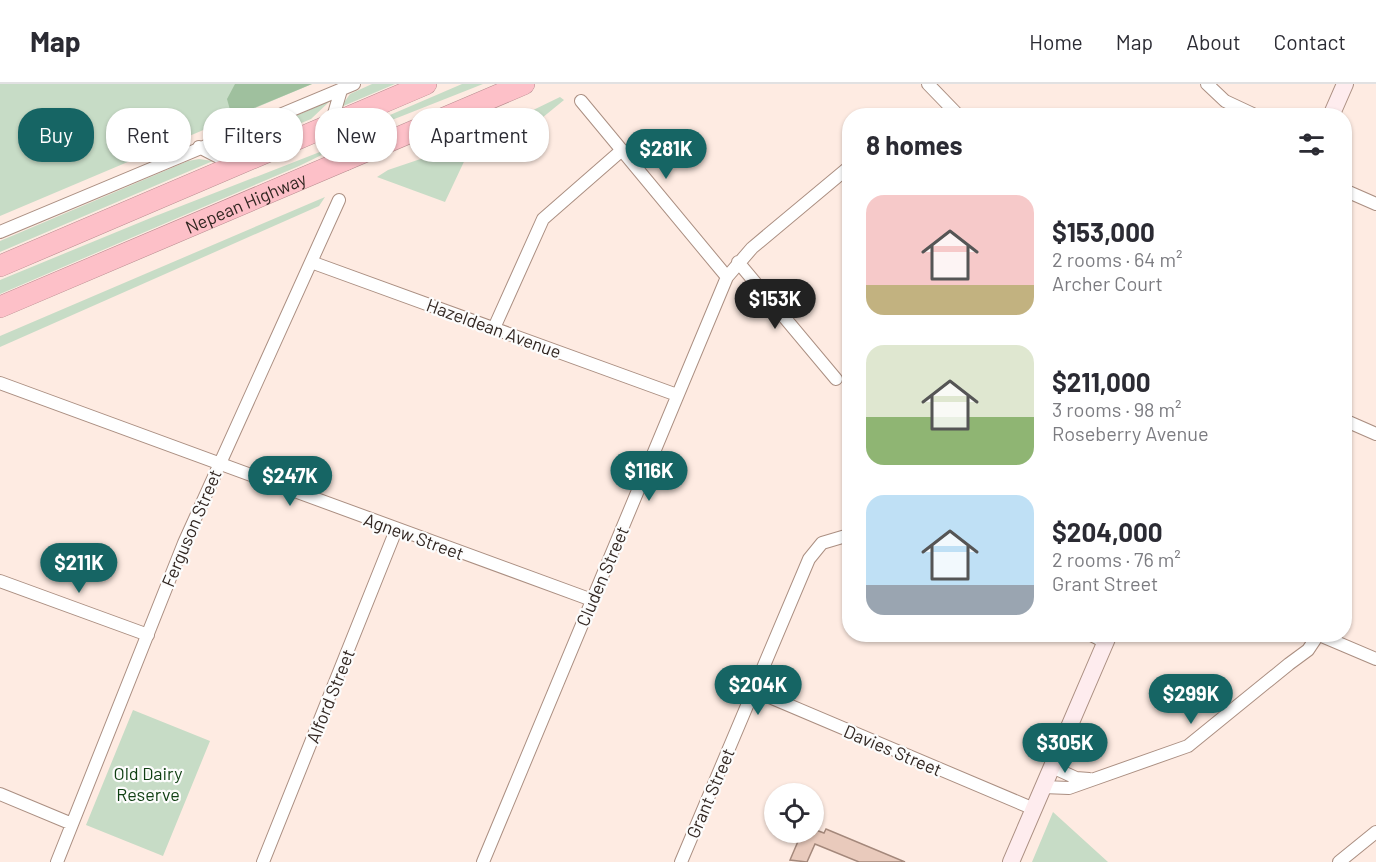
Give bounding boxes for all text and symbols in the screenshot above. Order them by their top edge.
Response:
text: Map [30,24,81,58]
text: Home [1029,29,1083,54]
text: Map [1116,29,1153,54]
text: About [1186,29,1241,54]
text: Contact [1274,29,1346,54]
chip: Buy [18,108,94,162]
chip: Rent [106,108,191,162]
chip: Filters [203,108,303,162]
chip: New [315,108,397,162]
chip: Apartment [409,108,549,162]
icon: filters [1295,128,1328,161]
pin: $281K [624,129,708,180]
text: 8 homes [866,129,963,160]
text: $281K [640,136,692,160]
street label: Nepean Highway [182,167,310,238]
text: $153,000 [1052,216,1155,247]
icon: home [914,219,986,291]
text: 2 rooms · 64 m² [1052,247,1182,271]
text: Archer Court [1052,271,1163,295]
pin: $153K [733,279,817,330]
text: $153K [749,286,801,310]
street label: Hazeldean Avenue [424,293,564,363]
text: $211,000 [1052,366,1151,397]
icon: home [914,369,986,441]
text: 3 rooms · 98 m² [1052,397,1182,421]
text: Roseberry Avenue [1052,421,1209,445]
pin: $116K [607,451,691,502]
pin: $247K [248,456,332,507]
text: $116K [625,458,674,482]
text: $247K [262,463,318,487]
street label: Ferguson Street [156,466,226,590]
street label: Agnew Street [361,508,467,564]
text: $204,000 [1052,516,1163,547]
icon: home [914,519,986,591]
street label: Cluden Street [571,523,633,629]
pin: $211K [37,543,121,594]
text: 2 rooms · 76 m² [1052,547,1181,571]
text: $211K [54,550,104,574]
text: Grant Street [1052,571,1158,595]
street label: Alford Street [301,646,359,746]
pin: $204K [716,665,800,716]
text: $204K [729,672,787,696]
pin: $299K [1149,674,1233,725]
text: $299K [1163,681,1219,705]
street label: Davies Street [841,720,945,780]
pin: $305K [1023,723,1107,774]
text: $305K [1037,730,1093,754]
street label: Grant Street [681,745,739,841]
park label: Old Dairy Reserve [114,762,182,805]
map controls [764,783,824,843]
button: locate [764,783,824,843]

